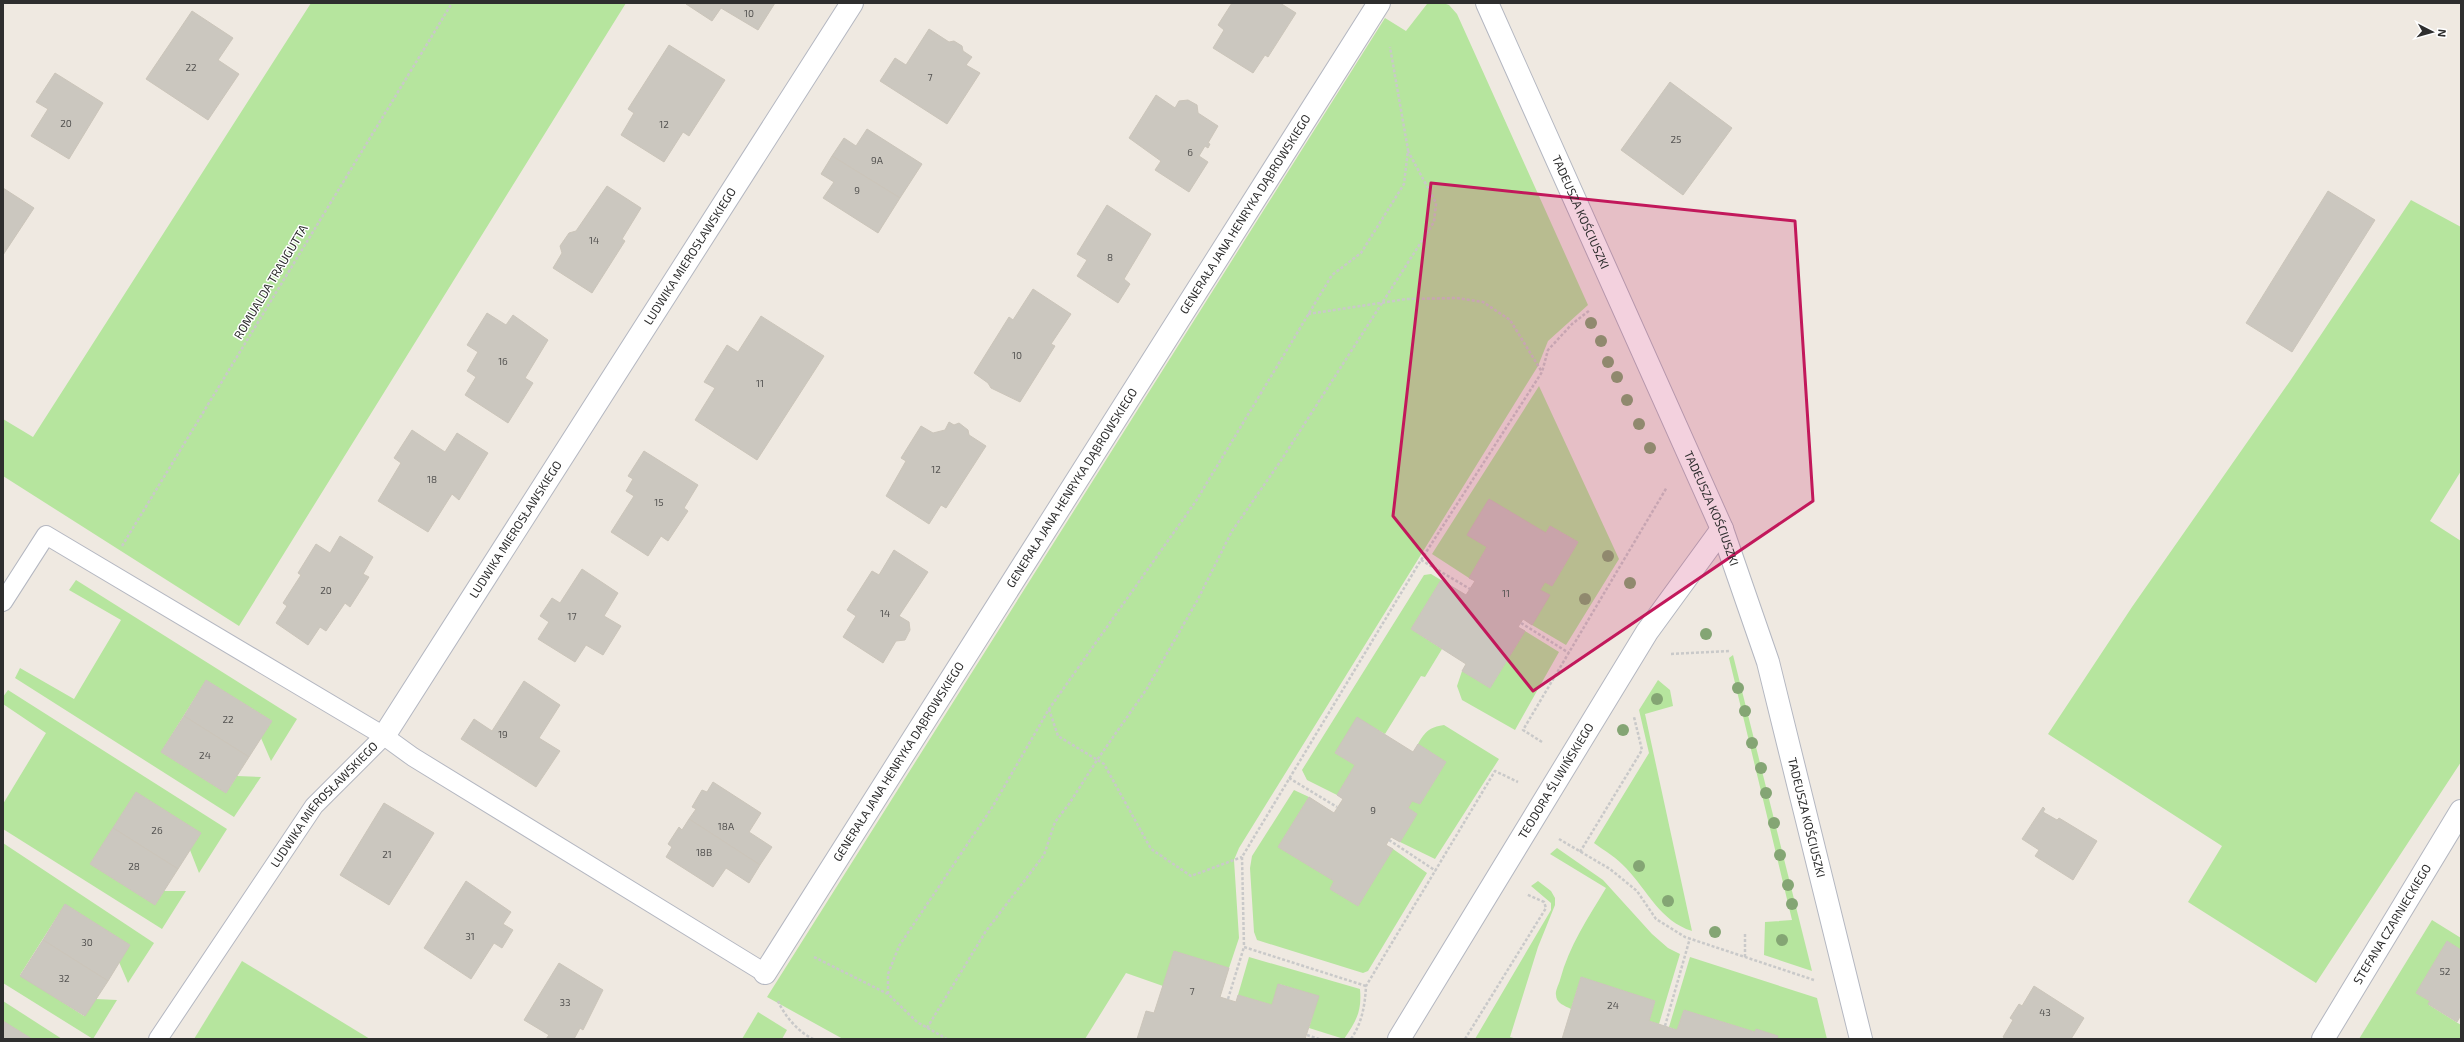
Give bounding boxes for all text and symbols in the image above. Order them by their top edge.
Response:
house number: 10 [744,7,754,19]
north arrow [2412,12,2452,52]
text: N [2436,28,2449,38]
house number: 22 [185,61,197,73]
house number: 7 [927,71,933,83]
street label: GENERAŁA JANA HENRYKA DĄBROWSKIEGO [1176,111,1313,316]
house number: 20 [60,117,72,129]
house number: 12 [659,118,669,130]
house number: 25 [1671,133,1681,145]
house number: 6 [1187,146,1193,158]
street label: TADEUSZA KOŚCIUSZKI [1550,153,1613,271]
house number: 9A [871,154,884,166]
house number: 9 [854,184,860,196]
street label: LUDWIKA MIEROSŁAWSKIEGO [640,185,738,327]
street label: ROMUALDA TRAUGUTTA [230,221,310,341]
house number: 14 [589,234,599,246]
house number: 8 [1107,251,1113,263]
house number: 10 [1012,349,1022,361]
house number: 16 [498,355,508,367]
house number: 11 [756,377,764,389]
street label: GENERAŁA JANA HENRYKA DĄBROWSKIEGO [1003,385,1139,590]
street label: TADEUSZA KOŚCIUSZKI [1682,448,1742,567]
street label: LUDWIKA MIEROSŁAWSKIEGO [466,458,564,600]
house number: 12 [931,463,941,475]
house number: 18 [427,473,437,485]
house number: 15 [654,496,664,508]
house number: 20 [320,584,332,596]
house number: 11 [1502,587,1510,599]
house number: 14 [880,607,890,619]
house number: 17 [567,610,577,622]
street label: GENERAŁA JANA HENRYKA DĄBROWSKIEGO [830,659,966,864]
house number: 22 [222,713,234,725]
street label: TEODORA ŚLIWIŃSKIEGO [1515,720,1596,841]
house number: 19 [498,728,508,740]
street label: LUDWIKA MIEROSŁAWSKIEGO [267,738,380,870]
house number: 24 [199,749,211,761]
street label: TADEUSZA KOŚCIUSZKI [1786,756,1829,879]
house number: 9 [1370,804,1376,816]
house number: 18A [718,820,735,832]
house number: 26 [151,824,163,836]
house number: 18B [696,846,712,858]
house number: 21 [382,848,392,860]
house number: 28 [128,860,140,872]
street label: STEFANA CZARNIECKIEGO [2350,861,2433,987]
house number: 31 [465,930,475,942]
house number: 30 [81,936,93,948]
house number: 52 [2440,965,2451,977]
house number: 32 [58,972,70,984]
house number: 7 [1189,985,1195,997]
house number: 33 [559,996,571,1008]
house number: 24 [1607,999,1619,1011]
house number: 43 [2039,1006,2051,1018]

